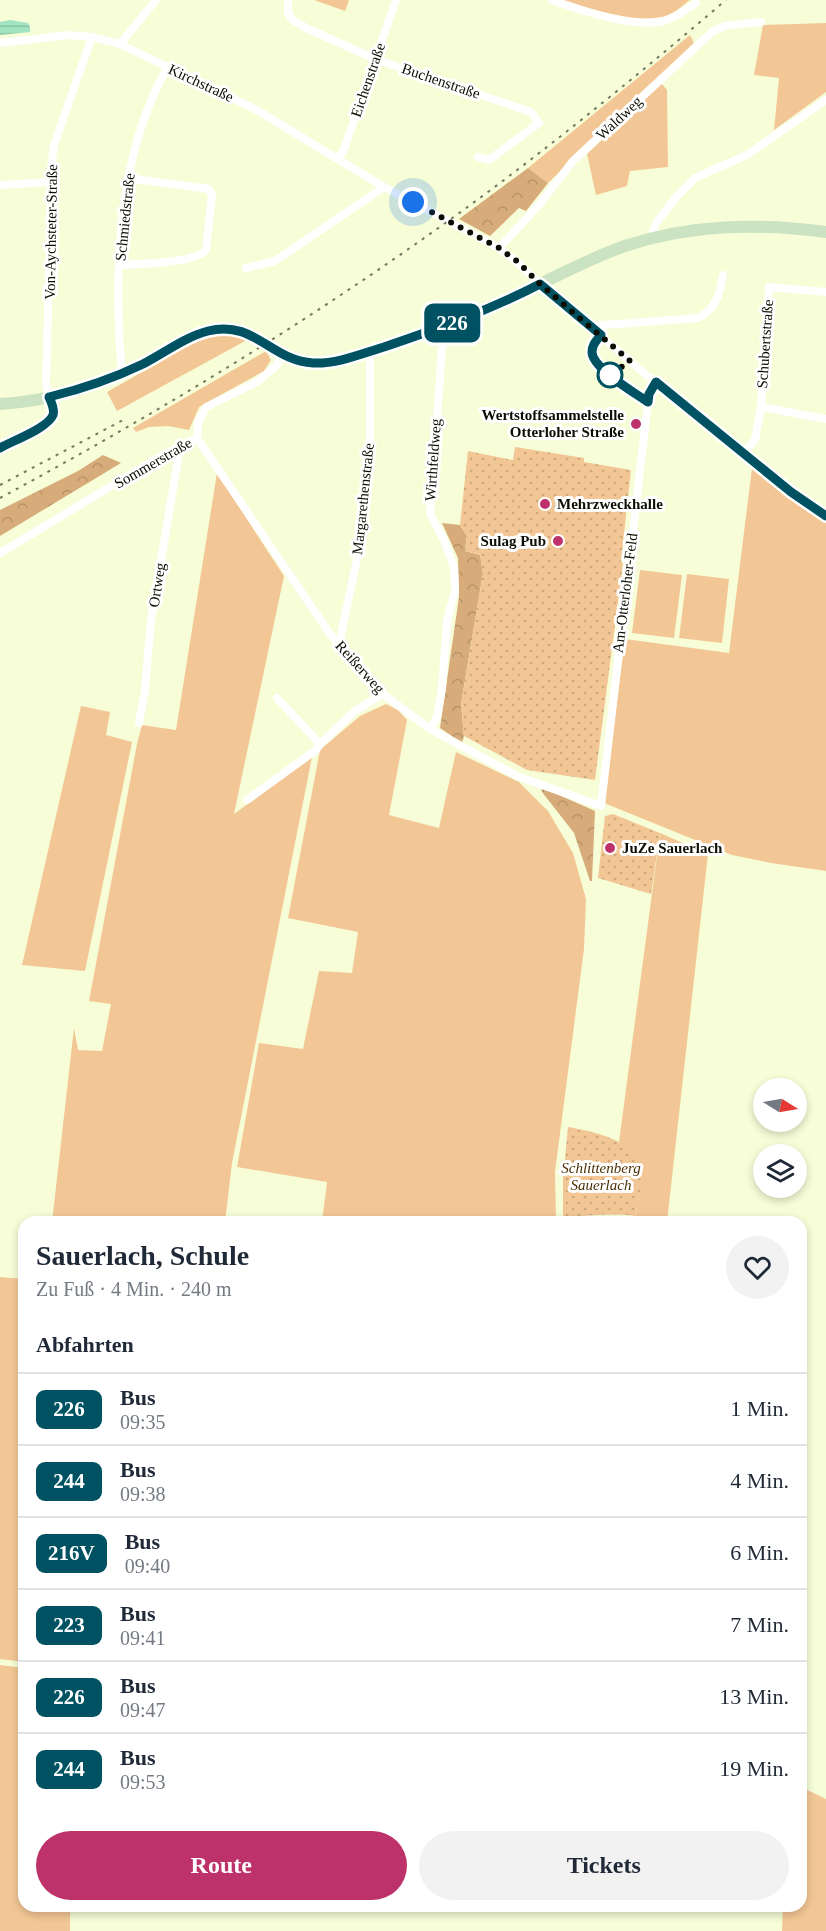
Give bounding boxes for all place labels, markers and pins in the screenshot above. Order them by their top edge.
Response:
unlabelled marker [597,362,623,388]
place label: Wertstoffsammelstelle Otterloher Straße [482,407,624,440]
marker: Wertstoffsammelstelle Otterloher Straße [629,417,643,431]
place label: Mehrzweckhalle [557,496,663,512]
marker: Mehrzweckhalle [538,497,552,511]
place label: Sulag Pub [481,533,546,549]
marker: Sulag Pub [551,534,565,548]
place label: JuZe Sauerlach [622,840,723,856]
marker: JuZe Sauerlach [603,841,617,855]

